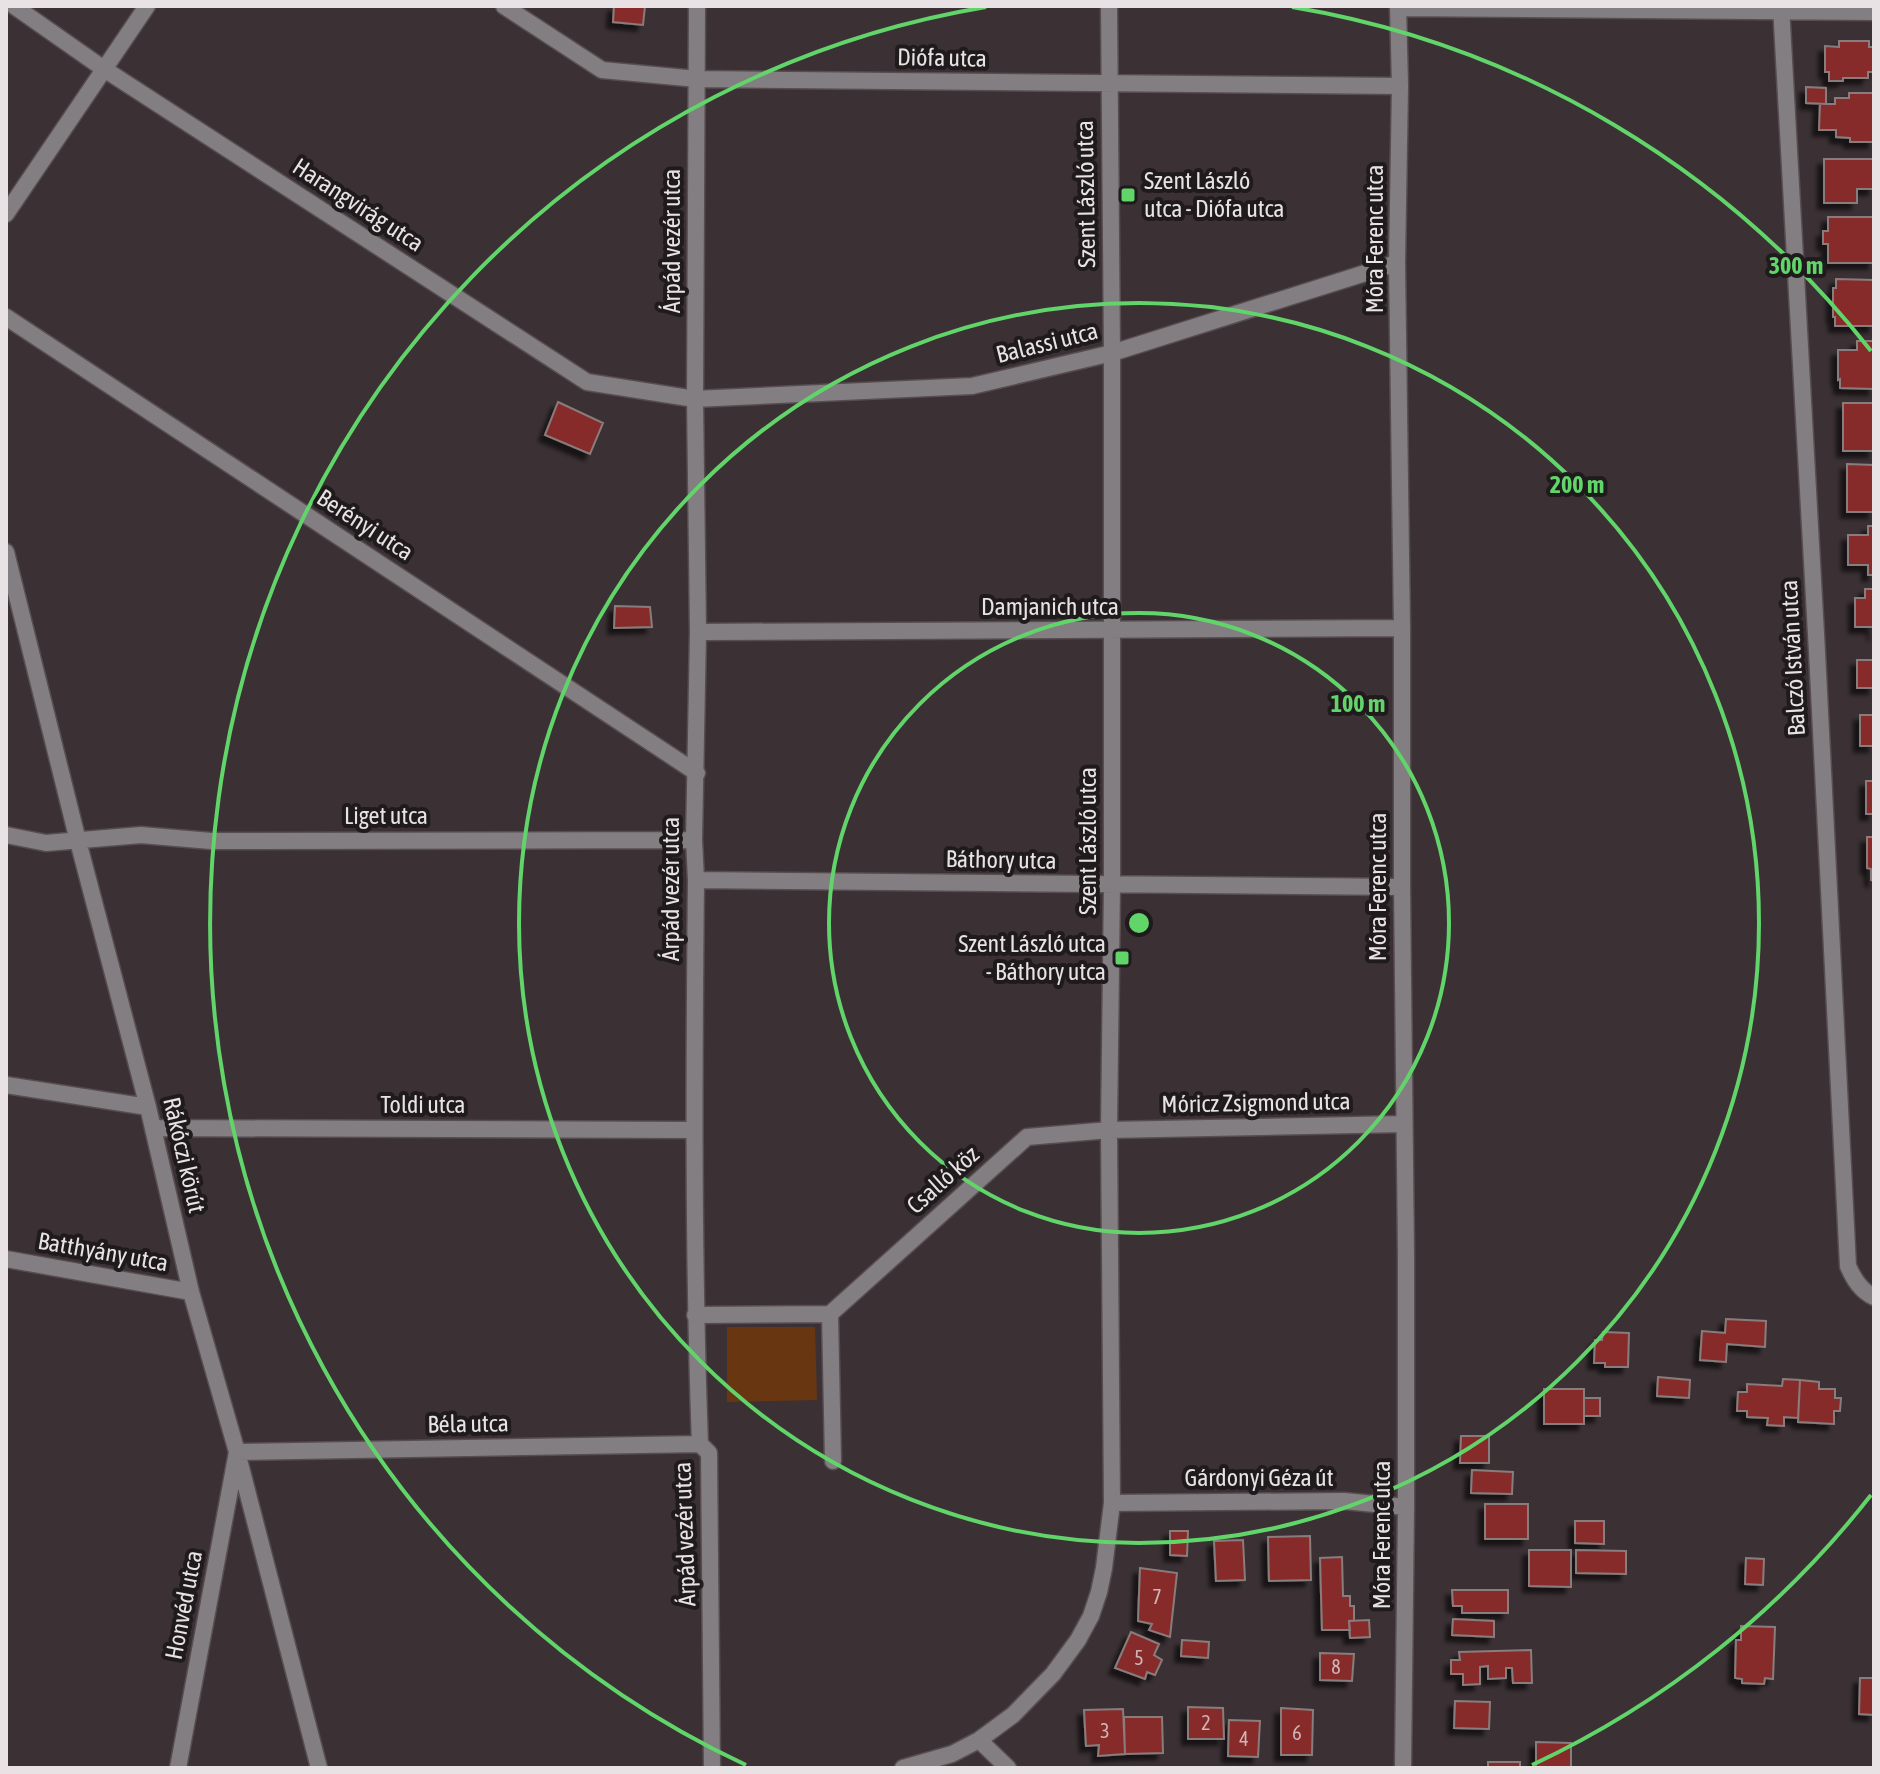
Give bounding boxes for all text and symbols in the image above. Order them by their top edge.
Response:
street label: Diófa utca [897,43,987,72]
street label: Szent László utca [1071,120,1100,268]
street label: Harangvirág utca [288,152,428,257]
street label: Móra Ferenc utca [1361,165,1388,313]
place label: Szent László utca - Diófa utca [1144,167,1285,222]
street label: Árpád vezér utca [658,169,685,313]
marker: Szent László utca - Diófa utca [1119,186,1137,204]
text: 300 m [1769,252,1823,279]
street label: Balassi utca [993,317,1101,368]
text: 200 m [1550,471,1604,498]
street label: Berényi utca [312,484,418,566]
street label: Balczó István utca [1775,579,1810,737]
street label: Damjanich utca [981,593,1119,620]
text: 100 m [1331,690,1385,717]
street label: Szent László utca [1074,767,1101,915]
street label: Liget utca [344,802,428,829]
street label: Móra Ferenc utca [1364,813,1391,961]
street label: Árpád vezér utca [657,817,684,961]
street label: Báthory utca [945,845,1057,874]
centre of rings [1125,909,1153,937]
place label: Szent László utca - Báthory utca [958,930,1106,985]
marker: Szent László utca - Báthory utca [1113,949,1131,967]
street label: Móricz Zsigmond utca [1161,1087,1351,1118]
street label: Toldi utca [381,1091,465,1118]
street label: Rákóczi körút [158,1094,211,1215]
street label: Csalló köz [901,1140,984,1219]
street label: Batthyány utca [36,1227,170,1276]
street label: Béla utca [427,1409,509,1438]
street label: Árpád vezér utca [668,1461,701,1607]
street label: Móra Ferenc utca [1368,1461,1395,1609]
street label: Gárdonyi Géza út [1184,1464,1334,1491]
street label: Honvéd utca [160,1548,207,1662]
house number: 7 [1152,1585,1162,1608]
house number: 5 [1134,1646,1144,1669]
house number: 8 [1331,1655,1341,1678]
house number: 2 [1201,1711,1211,1734]
house number: 3 [1100,1719,1110,1742]
house number: 6 [1292,1721,1302,1744]
house number: 4 [1239,1727,1249,1750]

